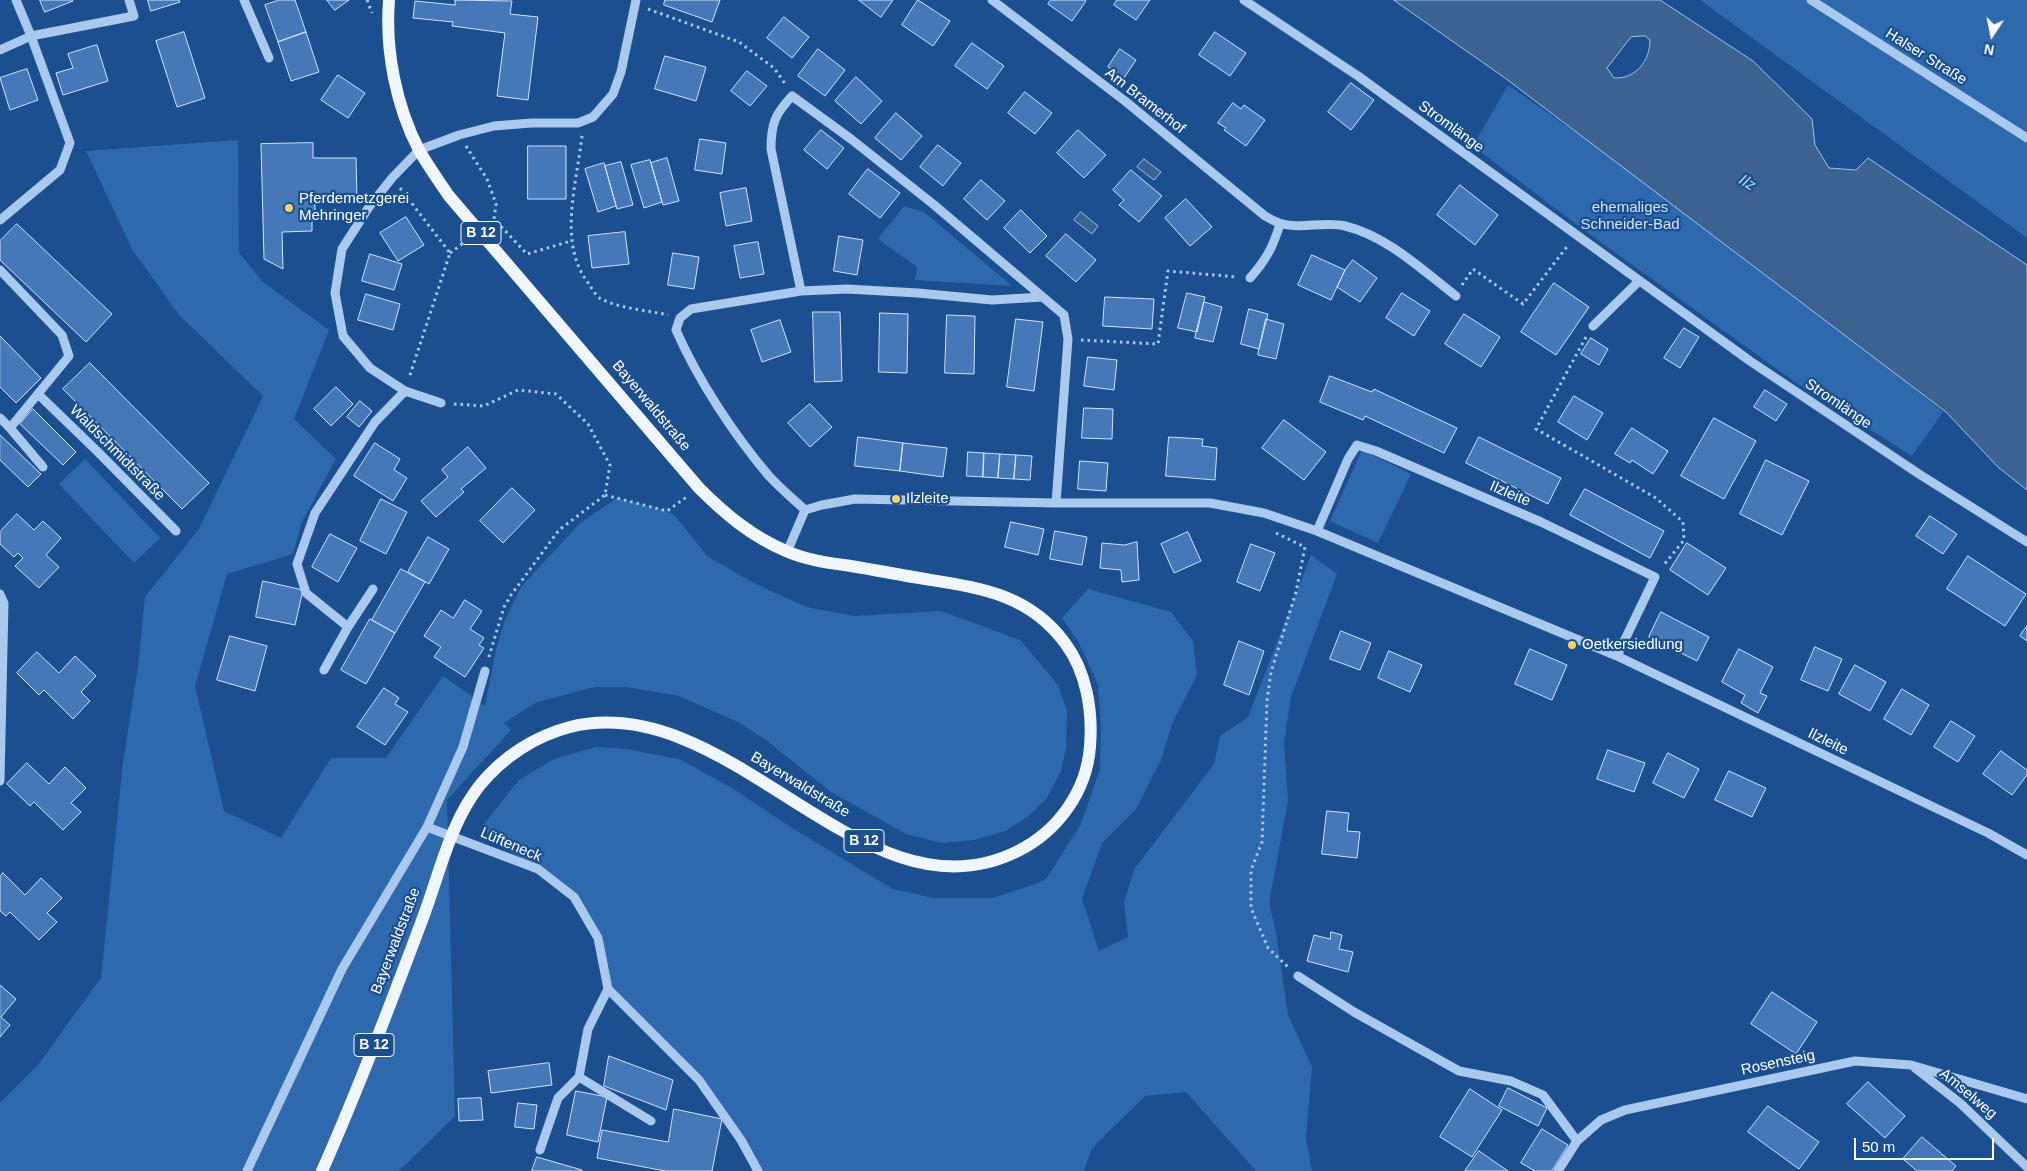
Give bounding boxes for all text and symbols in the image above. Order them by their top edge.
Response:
north arrow [1967,10,2017,60]
street label: Halser Straße [1882,25,1970,89]
text: N [1983,41,1996,59]
street label: Am Bramerhof [1101,64,1189,138]
street label: Stromlänge [1415,97,1487,157]
water label: Ilz [1735,171,1759,195]
place label: Pferdemetzgerei Mehringer [299,190,409,225]
park label: ehemaliges Schneider-Bad [1580,199,1680,234]
marker: Pferdemetzgerei Mehringer [283,202,295,214]
road number: B 12 [461,222,501,244]
street label: Bayerwaldstraße [608,357,694,455]
street label: Stromlänge [1801,375,1875,433]
street label: Waldschmidtstraße [65,401,169,505]
street label: Ilzleite [1487,477,1533,511]
place label: Ilzleite [906,490,949,508]
marker: Ilzleite [890,493,902,505]
place label: Oetkersiedlung [1582,636,1683,654]
marker: Oetkersiedlung [1566,639,1578,651]
street label: Ilzleite [1805,725,1851,759]
street label: Bayerwaldstraße [747,748,853,822]
street label: Lüfteneck [478,824,544,866]
road number: B 12 [844,829,884,852]
street label: Bayerwaldstraße [367,885,425,997]
road number: B 12 [354,1034,394,1056]
street label: Rosensteig [1739,1046,1817,1080]
street label: Amselweg [1936,1065,2000,1123]
scale bar [1857,1128,1997,1160]
text: 50 m [1862,1138,1895,1155]

